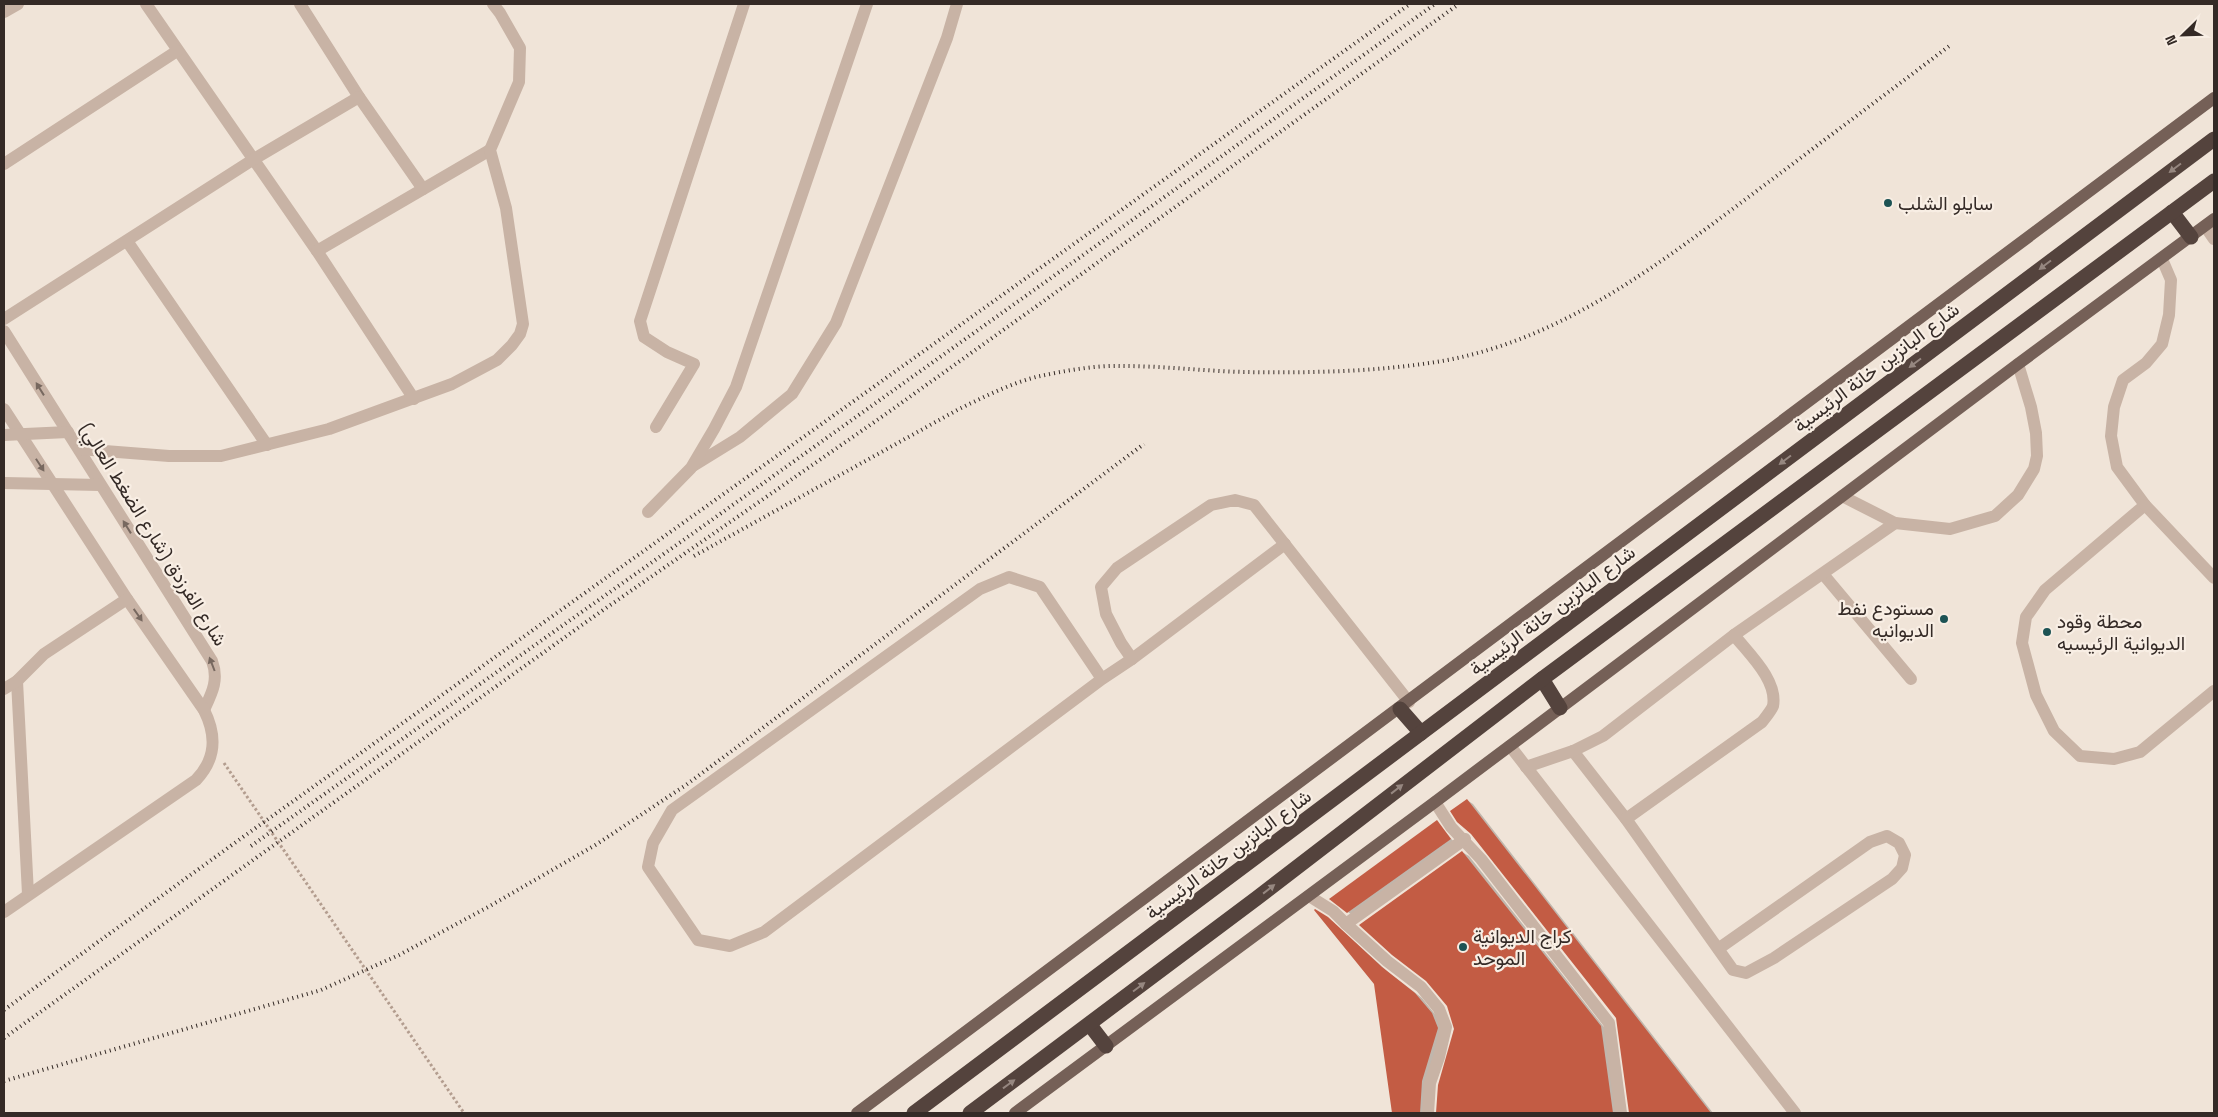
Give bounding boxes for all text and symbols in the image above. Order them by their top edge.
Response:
north arrow [2158,10,2208,60]
text: N [2161,32,2181,48]
one-way arrow [2168,163,2182,173]
place label: سايلو الشلب [1898,191,1993,216]
marker: سايلو الشلب [1882,197,1894,209]
one-way arrow [2038,260,2052,270]
street label: شارع البانزين خانة الرئيسية [1788,297,1964,438]
one-way arrow [1909,357,1922,368]
one-way arrow [36,382,45,396]
street label: شارع الفرزدق (شارع الضغط العالي) [72,418,233,652]
one-way arrow [1778,455,1792,465]
one-way arrow [35,458,44,471]
one-way arrow [122,520,131,533]
street label: شارع البانزين خانة الرئيسية [1464,540,1640,681]
place label: مستودع نفط الديوانيه [1837,596,1934,643]
one-way arrow [133,609,143,622]
place label: محطة وقود الديوانية الرئيسيه [2057,609,2185,656]
marker: مستودع نفط الديوانيه [1938,613,1950,625]
marker: محطة وقود الديوانية الرئيسيه [2041,626,2053,638]
one-way arrow [208,656,216,671]
street label: شارع البانزين خانة الرئيسية [1140,784,1316,925]
one-way arrow [1390,784,1404,794]
one-way arrow [1262,883,1275,894]
place label: كراج الديوانية الموحد [1473,924,1571,971]
marker: كراج الديوانية الموحد [1457,941,1469,953]
one-way arrow [1132,982,1146,992]
one-way arrow [1002,1079,1016,1089]

